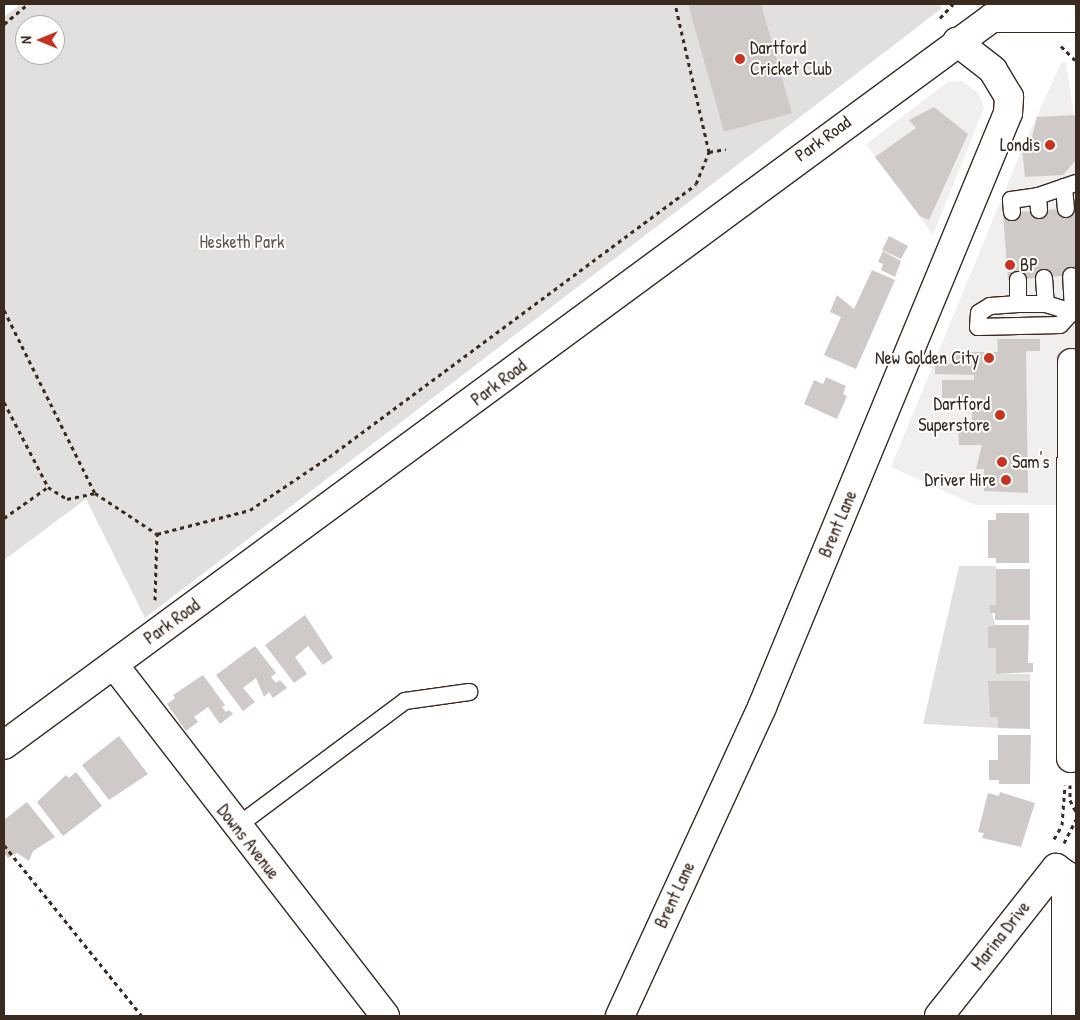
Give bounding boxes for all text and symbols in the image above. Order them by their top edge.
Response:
north arrow [15,15,65,65]
text: N [16,36,35,44]
place label: Dartford Cricket Club [750,38,832,80]
marker: Dartford Cricket Club [734,53,746,65]
street label: Park Road [791,112,855,166]
place label: Londis [1000,134,1040,156]
marker: Londis [1044,139,1056,151]
park label: Hesketh Park [199,231,285,253]
place label: BP [1020,254,1038,276]
marker: BP [1004,259,1016,271]
place label: New Golden City [875,347,979,369]
marker: New Golden City [983,352,995,364]
street label: Park Road [467,355,531,411]
place label: Dartford Superstore [918,394,990,436]
marker: Dartford Superstore [994,409,1006,421]
place label: Sam's [1012,451,1049,473]
marker: Sam's [996,456,1008,468]
place label: Driver Hire [925,469,996,491]
marker: Driver Hire [1000,474,1012,486]
street label: Brent Lane [814,487,862,561]
street label: Park Road [140,595,204,649]
street label: Downs Avenue [212,800,284,884]
street label: Brent Lane [650,858,700,932]
street label: Marina Drive [967,897,1035,975]

